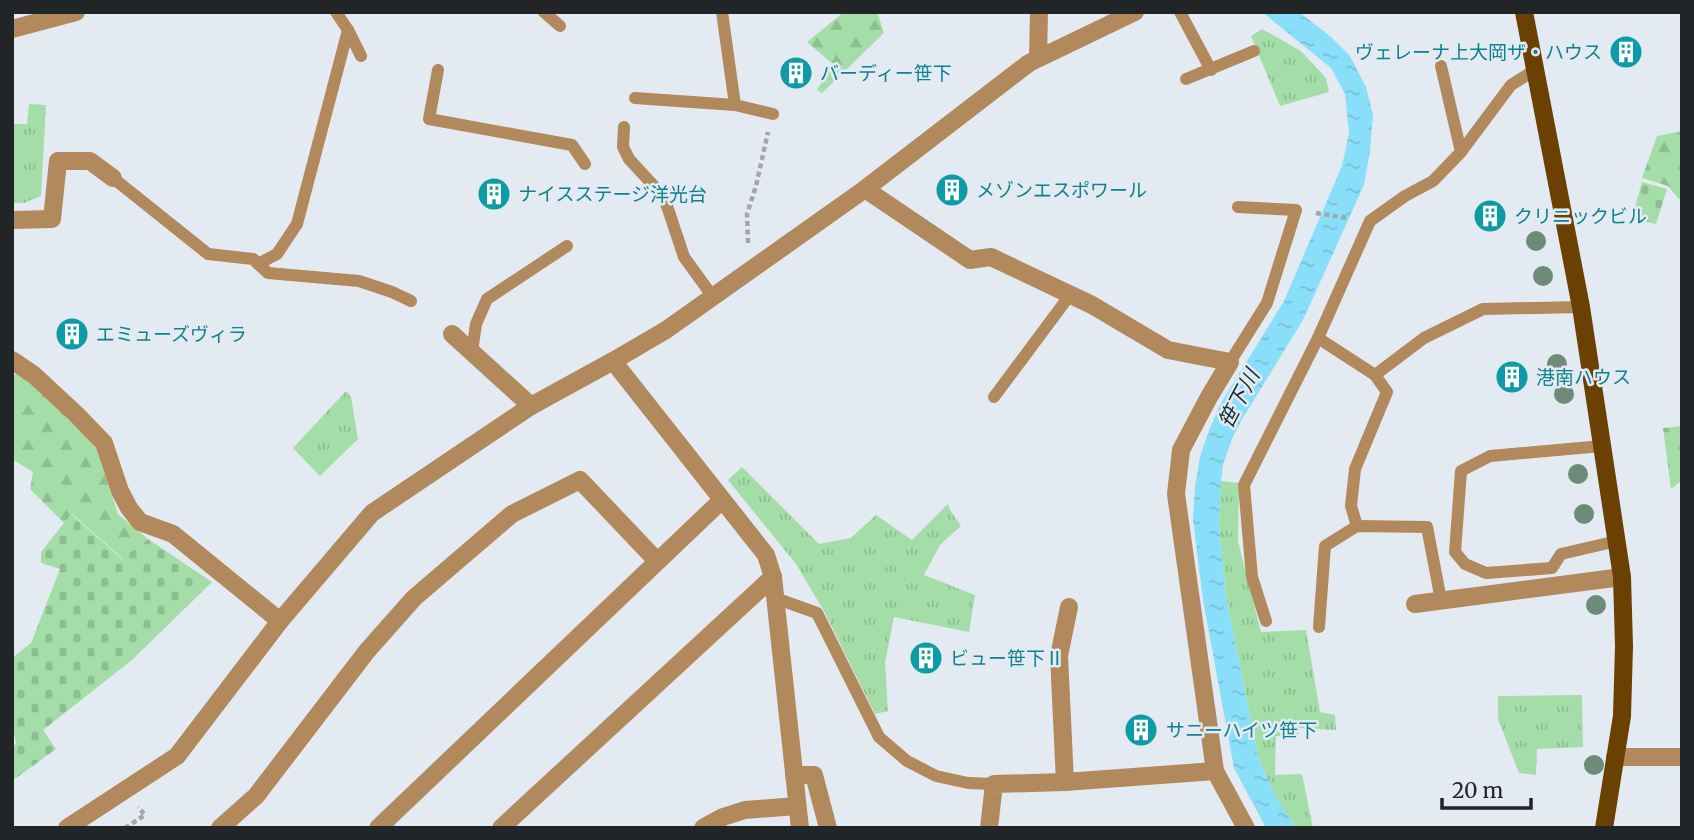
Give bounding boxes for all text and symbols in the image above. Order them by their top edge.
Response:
building icon: ヴェレーナ上大岡ザ・ハウス [1607,33,1645,71]
place label: ヴェレーナ上大岡ザ・ハウス [1355,40,1602,64]
building icon: バーディー笹下 [777,54,815,92]
place label: バーディー笹下 [820,61,952,85]
building icon: メゾンエスポワール [933,171,971,209]
building icon: ナイスステージ洋光台 [475,175,513,213]
place label: メゾンエスポワール [976,178,1147,202]
place label: ナイスステージ洋光台 [518,182,707,206]
building icon: クリニックビル [1471,197,1509,235]
place label: クリニックビル [1514,204,1647,228]
building icon: エミューズヴィラ [53,315,91,353]
place label: エミューズヴィラ [96,322,247,346]
building icon: 港南ハウス [1493,358,1531,396]
water label: 笹下川 [1212,363,1266,433]
place label: 港南ハウス [1536,365,1631,389]
building icon: ビュー笹下Ⅱ [907,639,945,677]
place label: ビュー笹下Ⅱ [950,646,1064,670]
building icon: サニーハイツ笹下 [1122,711,1160,749]
place label: サニーハイツ笹下 [1166,718,1317,742]
scale bar [1442,766,1531,810]
text: 20 m [1452,777,1504,804]

